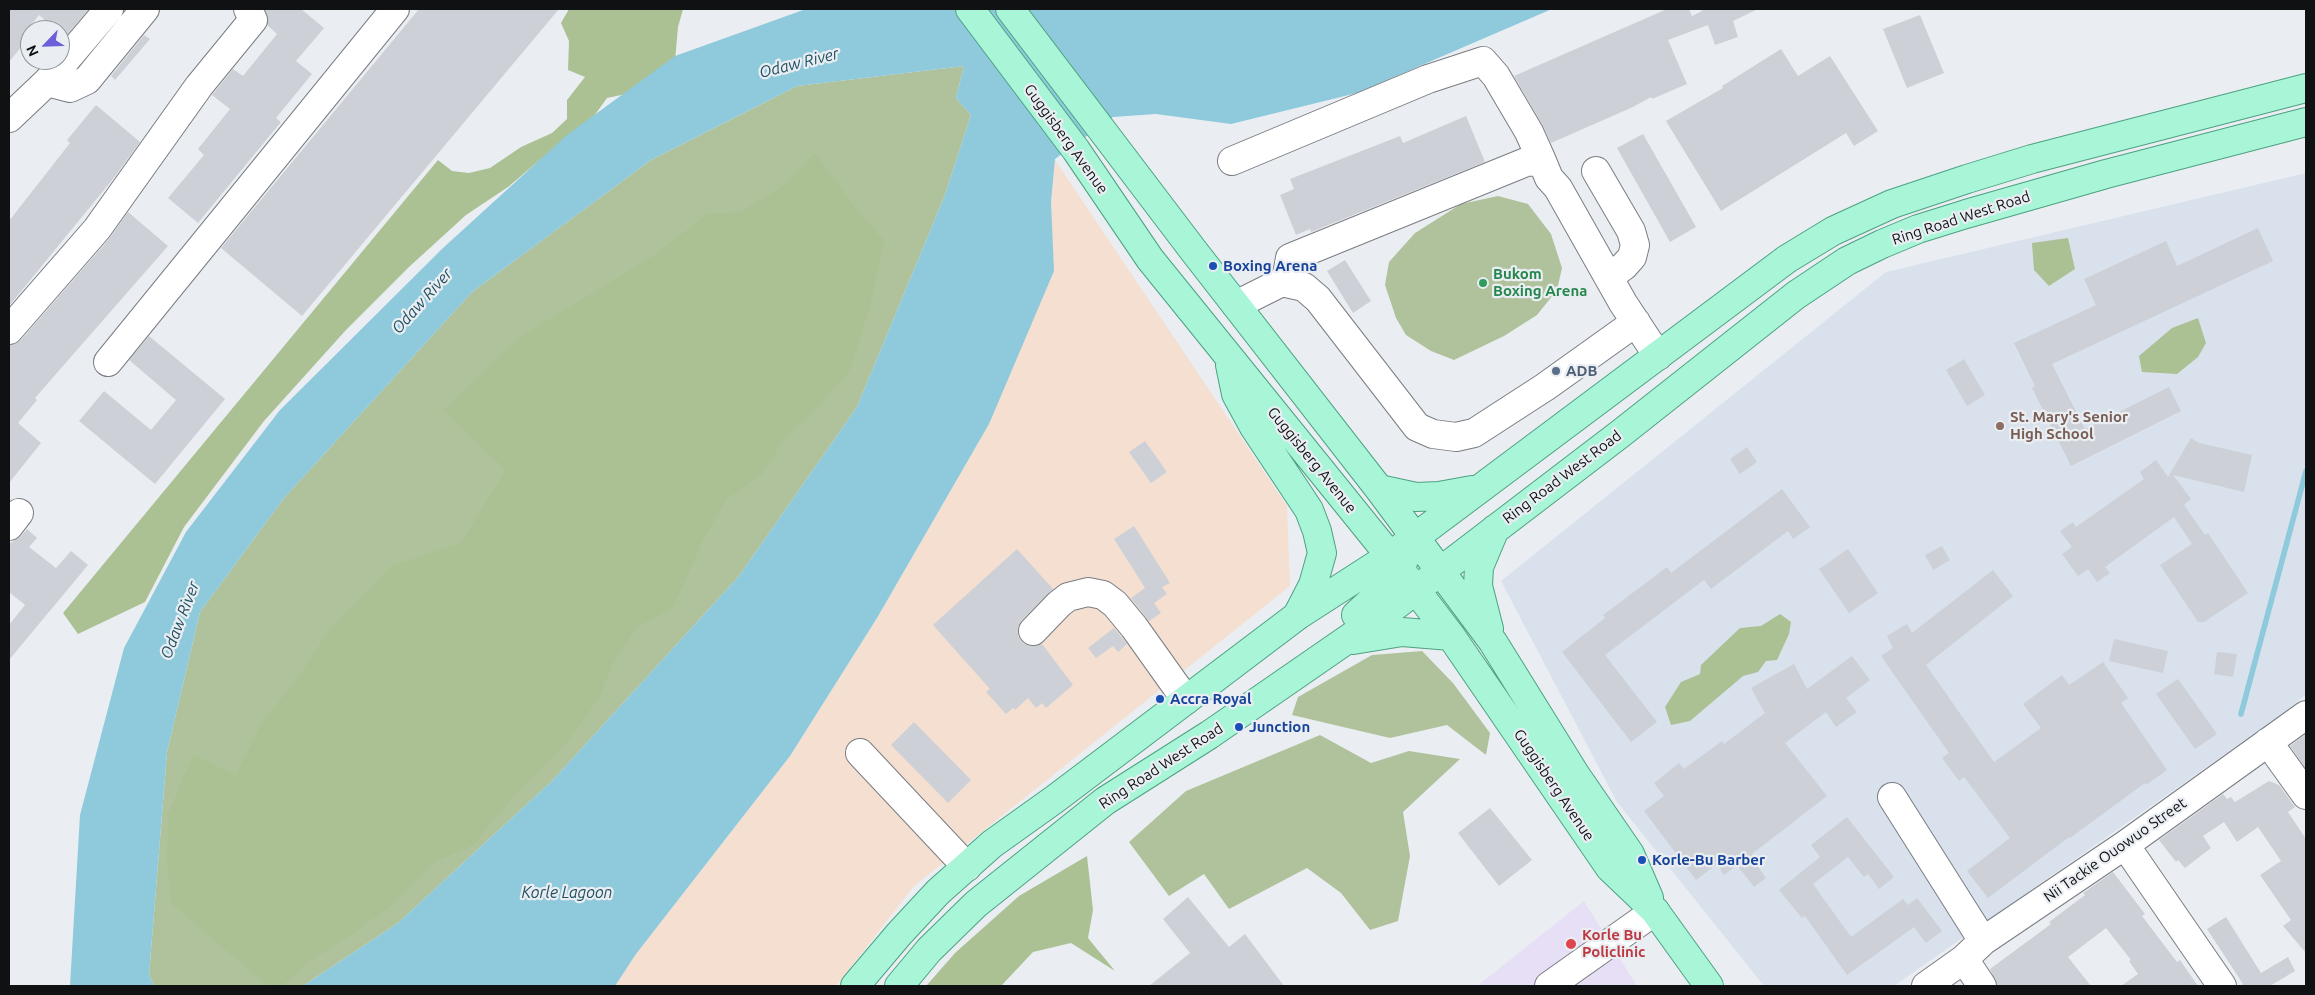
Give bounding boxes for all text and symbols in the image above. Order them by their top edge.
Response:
north arrow [20,20,70,70]
text: N [23,43,42,59]
water label: Odaw River [757,44,841,82]
street label: Guggisberg Avenue [1020,81,1112,197]
street label: Ring Road West Road [1890,187,2032,249]
place label: Boxing Arena [1223,257,1317,275]
marker: Boxing Arena [1207,260,1219,272]
water label: Odaw River [388,264,456,338]
place label: Bukom Boxing Arena [1493,265,1587,300]
marker: Bukom Boxing Arena [1477,277,1489,289]
place label: ADB [1566,362,1597,380]
marker: ADB [1550,365,1562,377]
street label: Guggisberg Avenue [1264,403,1360,517]
place label: St. Mary's Senior High School [2010,408,2128,443]
marker: St. Mary's Senior High School [1994,420,2006,432]
street label: Ring Road West Road [1499,426,1625,528]
water label: Odaw River [156,579,204,661]
place label: Accra Royal [1170,690,1252,708]
marker: Accra Royal [1154,693,1166,705]
place label: Junction [1249,718,1310,736]
street label: Ring Road West Road [1096,719,1226,813]
marker: Junction [1233,721,1245,733]
street label: Guggisberg Avenue [1510,726,1598,844]
street label: Nii Tackie Ouowuo Street [2040,794,2190,906]
place label: Korle-Bu Barber [1652,851,1765,869]
marker: Korle-Bu Barber [1636,854,1648,866]
water label: Korle Lagoon [522,883,612,903]
place label: Korle Bu Policlinic [1582,926,1645,961]
marker: Korle Bu Policlinic [1564,937,1578,951]

